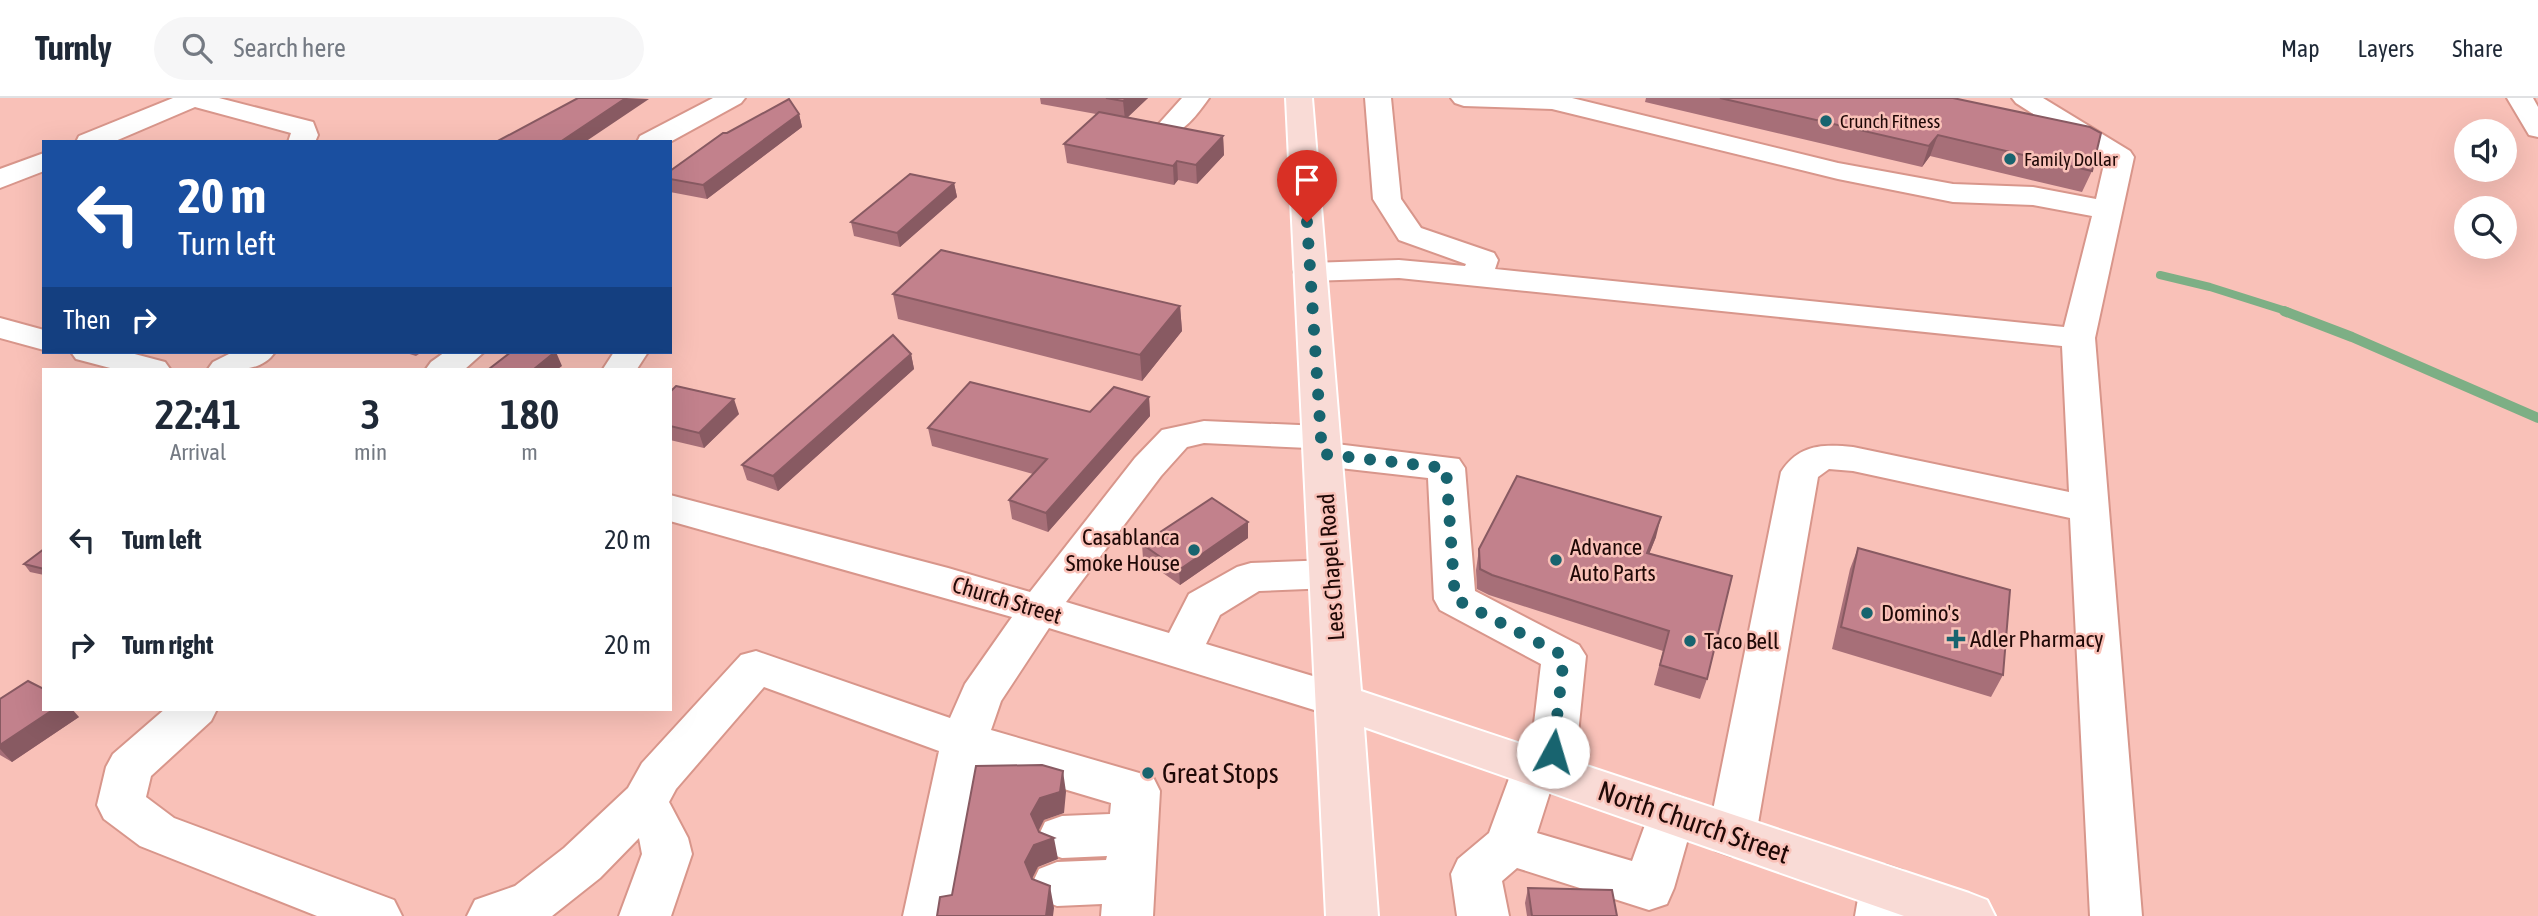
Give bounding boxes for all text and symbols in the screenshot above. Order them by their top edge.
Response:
search box [154,17,644,80]
text: Turnly [35,29,112,67]
icon: search [178,29,216,67]
text: Search here [234,33,346,63]
text: Map [2281,35,2320,62]
text: Layers [2358,35,2414,62]
text: Share [2452,35,2503,62]
place label: Crunch Fitness [1840,110,1940,132]
marker: Crunch Fitness [1818,113,1834,129]
map controls [2454,119,2517,259]
button: sound [2454,119,2517,182]
place label: Family Dollar [2024,148,2118,170]
pin [1277,150,1337,222]
marker: Family Dollar [2002,151,2018,167]
icon: arrive [1288,161,1326,199]
text: 20 m [178,167,266,223]
icon: left [63,168,154,259]
button: search [2454,196,2517,259]
text: Turn left [178,225,276,262]
icon: right [125,301,163,339]
text: Then [63,305,111,335]
text: 22:41 [155,390,241,438]
text: 3 [361,390,380,438]
text: 180 [500,390,559,438]
text: Arrival [170,439,226,465]
text: min [354,439,387,465]
text: m [521,439,538,465]
street label: Lees Chapel Road [1313,492,1349,642]
icon: left [63,521,101,559]
place label: Casablanca Smoke House [1066,524,1180,576]
text: Turn left [122,525,202,555]
text: 20 m [604,525,651,555]
place label: Advance Auto Parts [1570,534,1656,586]
marker: Casablanca Smoke House [1186,542,1202,558]
marker: Advance Auto Parts [1548,552,1564,568]
street label: Church Street [949,571,1065,629]
place label: Domino's [1881,600,1959,626]
marker: Domino's [1859,605,1875,621]
icon: right [63,626,101,664]
place label: Adler Pharmacy [1970,626,2104,652]
place label: Taco Bell [1704,628,1779,654]
text: Turn right [122,630,213,660]
text: 20 m [604,630,651,660]
marker: Adler Pharmacy [1948,631,1964,647]
marker: Taco Bell [1682,633,1698,649]
position arrow [1516,715,1590,789]
place label: Great Stops [1162,757,1279,789]
marker: Great Stops [1140,765,1156,781]
street label: North Church Street [1594,774,1794,870]

